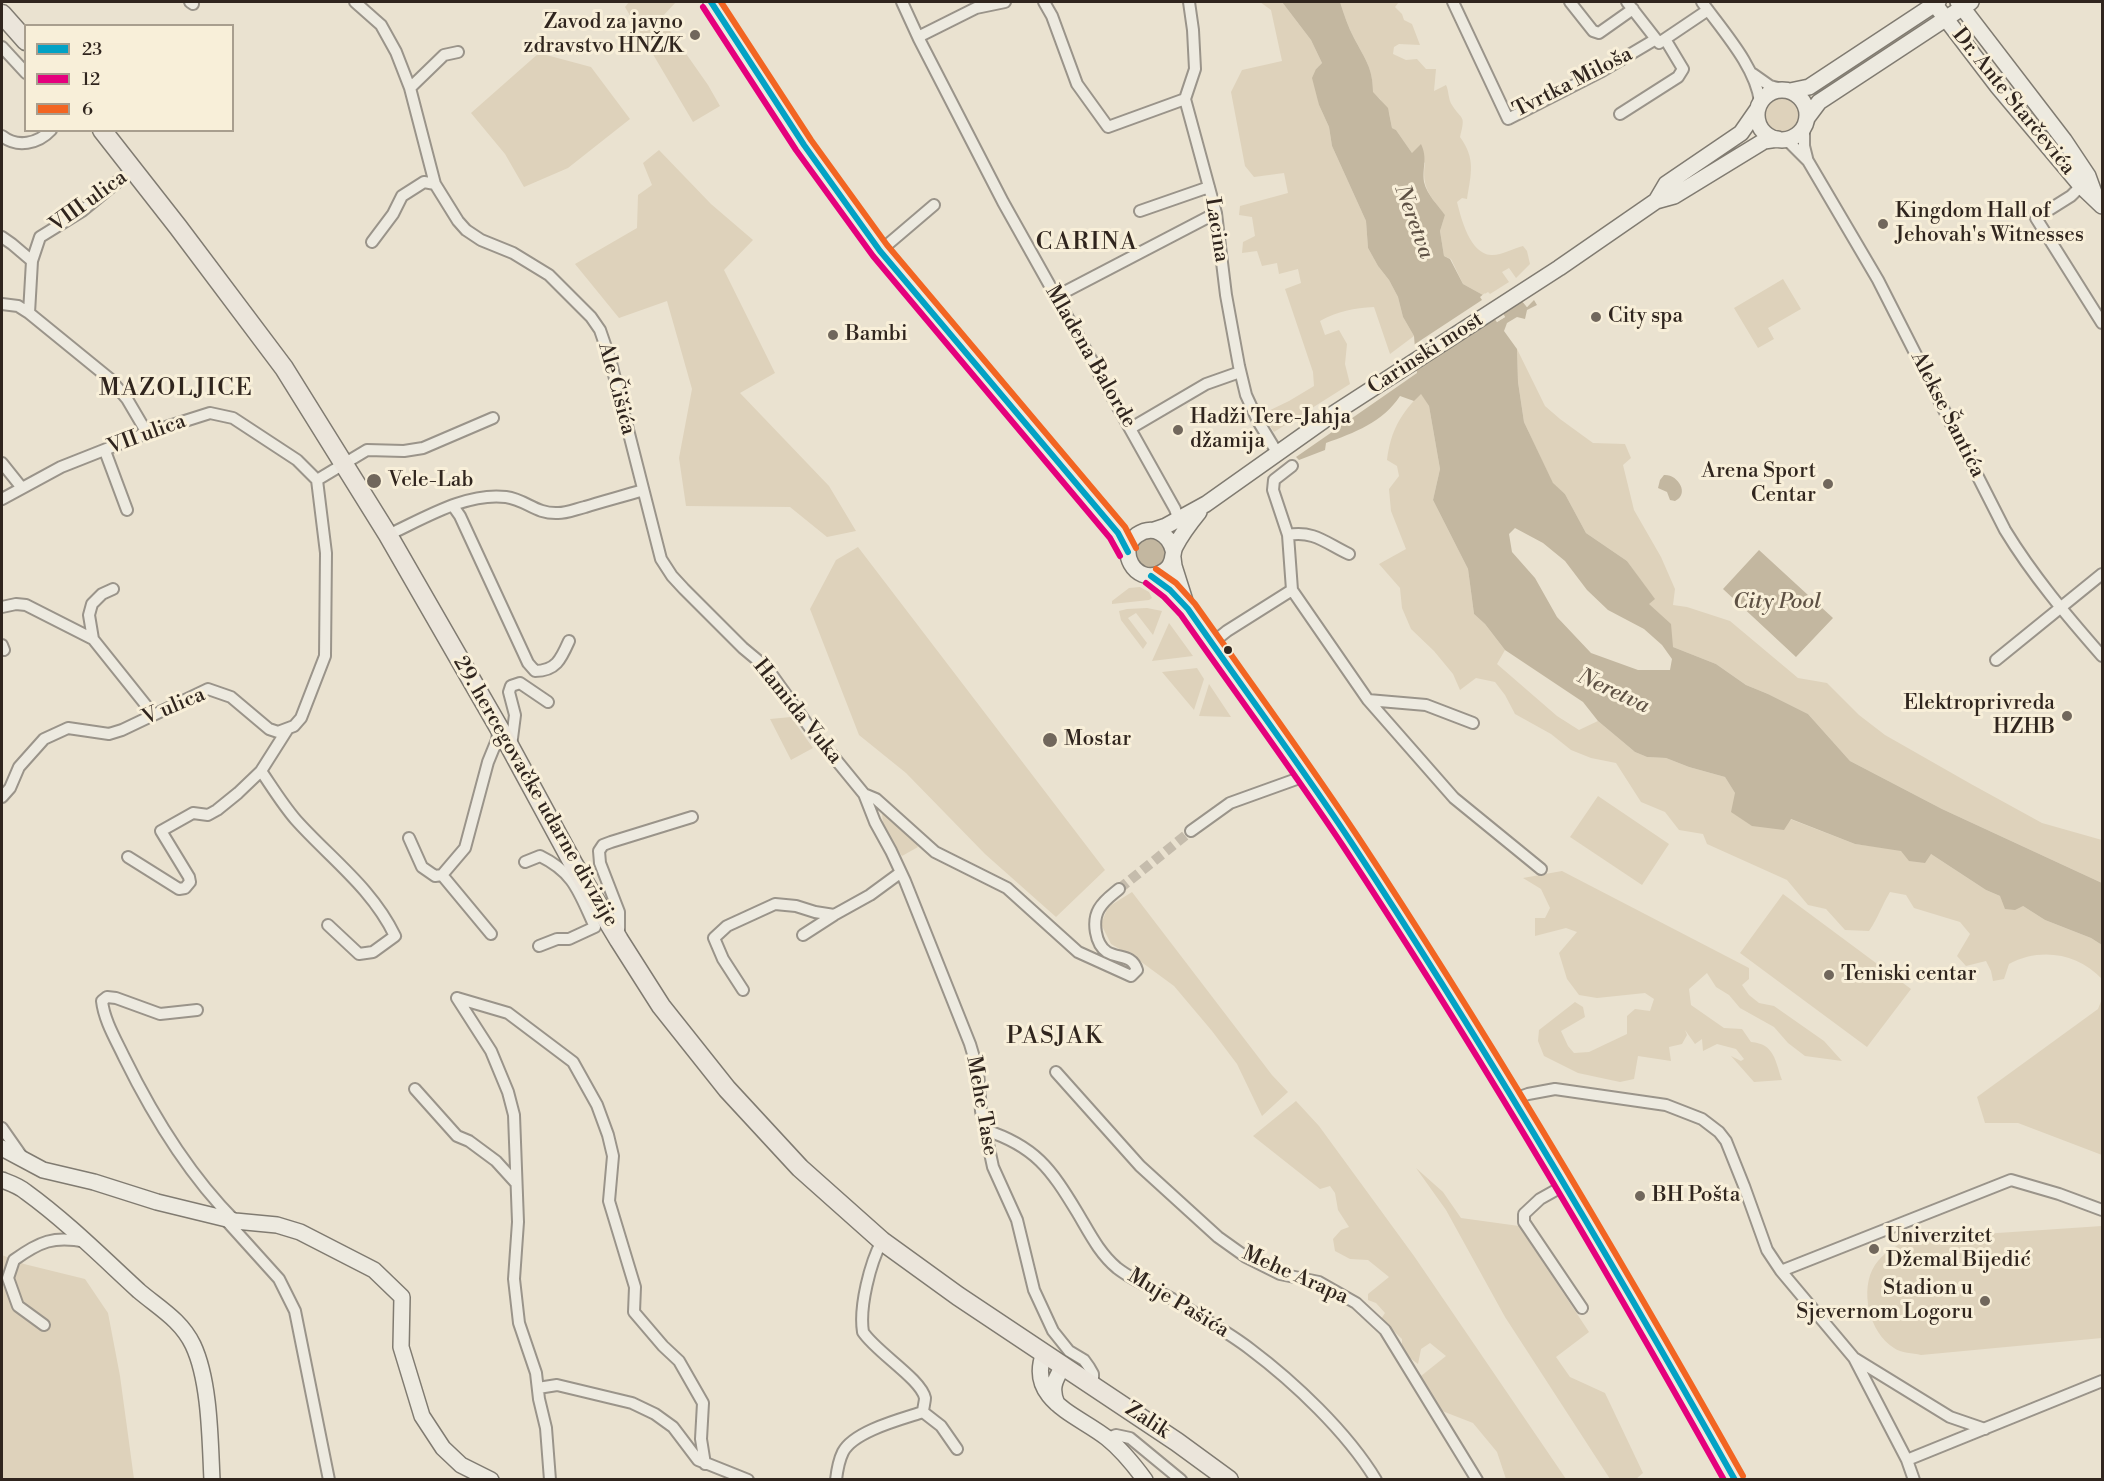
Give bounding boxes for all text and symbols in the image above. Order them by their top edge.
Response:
place label: Zavod za javno zdravstvo HNŽ/K [523,10,683,60]
street label: Dr. Ante Starčevića [1946,23,2080,181]
legend [24,24,234,132]
marker: Zavod za javno zdravstvo HNŽ/K [688,28,702,42]
text: 23 [82,38,102,61]
street label: Tvrtka Miloša [1509,42,1637,124]
text: 12 [82,68,100,91]
text: 6 [82,98,93,121]
street label: VIII ulica [45,165,133,239]
water label: Neretva [1388,182,1438,262]
street label: Lacina [1198,196,1234,264]
place label: Kingdom Hall of Jehovah's Witnesses [1895,199,2084,249]
marker: Kingdom Hall of Jehovah's Witnesses [1876,217,1890,231]
district label: CARINA [1036,229,1138,257]
street label: Mladena Balorde [1039,281,1141,433]
place label: City spa [1608,304,1683,330]
street label: Carinski most [1364,307,1488,401]
marker: City spa [1589,310,1603,324]
place label: Bambi [845,322,908,348]
marker: Bambi [826,328,840,342]
street label: Ale Čišića [592,340,640,438]
street label: Alekse Šantića [1904,348,1990,482]
district label: MAZOLJICE [99,375,253,403]
place label: Hadži Tere-Jahja džamija [1190,405,1351,455]
street label: VII ulica [104,409,190,461]
marker: Hadži Tere-Jahja džamija [1171,423,1185,437]
place label: Arena Sport Centar [1702,459,1816,509]
place label: Vele-Lab [388,468,473,494]
marker: Vele-Lab [365,472,383,490]
marker: Arena Sport Centar [1821,477,1835,491]
water label: City Pool [1733,590,1821,616]
unlabelled marker [1222,644,1234,656]
street label: 29. hercegovačke udarne divizije [447,652,623,932]
street label: Hamida Vuka [747,654,847,770]
water label: Neretva [1573,664,1653,720]
street label: V ulica [139,683,209,731]
place label: Elektroprivreda HZHB [1904,691,2055,741]
marker: Elektroprivreda HZHB [2060,709,2074,723]
place label: Mostar [1064,727,1131,753]
marker: Mostar [1041,731,1059,749]
place label: Teniski centar [1841,962,1977,988]
marker: Teniski centar [1822,968,1836,982]
district label: PASJAK [1006,1023,1104,1051]
street label: Mehe Tase [960,1054,1002,1158]
place label: BH Pošta [1652,1183,1740,1209]
marker: BH Pošta [1633,1189,1647,1203]
place label: Univerzitet Džemal Bijedić [1886,1224,2031,1274]
street label: Mehe Arapa [1238,1241,1352,1311]
marker: Univerzitet Džemal Bijedić [1867,1242,1881,1256]
street label: Muje Pašića [1123,1264,1233,1344]
place label: Stadion u Sjevernom Logoru [1796,1276,1973,1326]
marker: Stadion u Sjevernom Logoru [1978,1294,1992,1308]
street label: Zalik [1120,1397,1174,1445]

